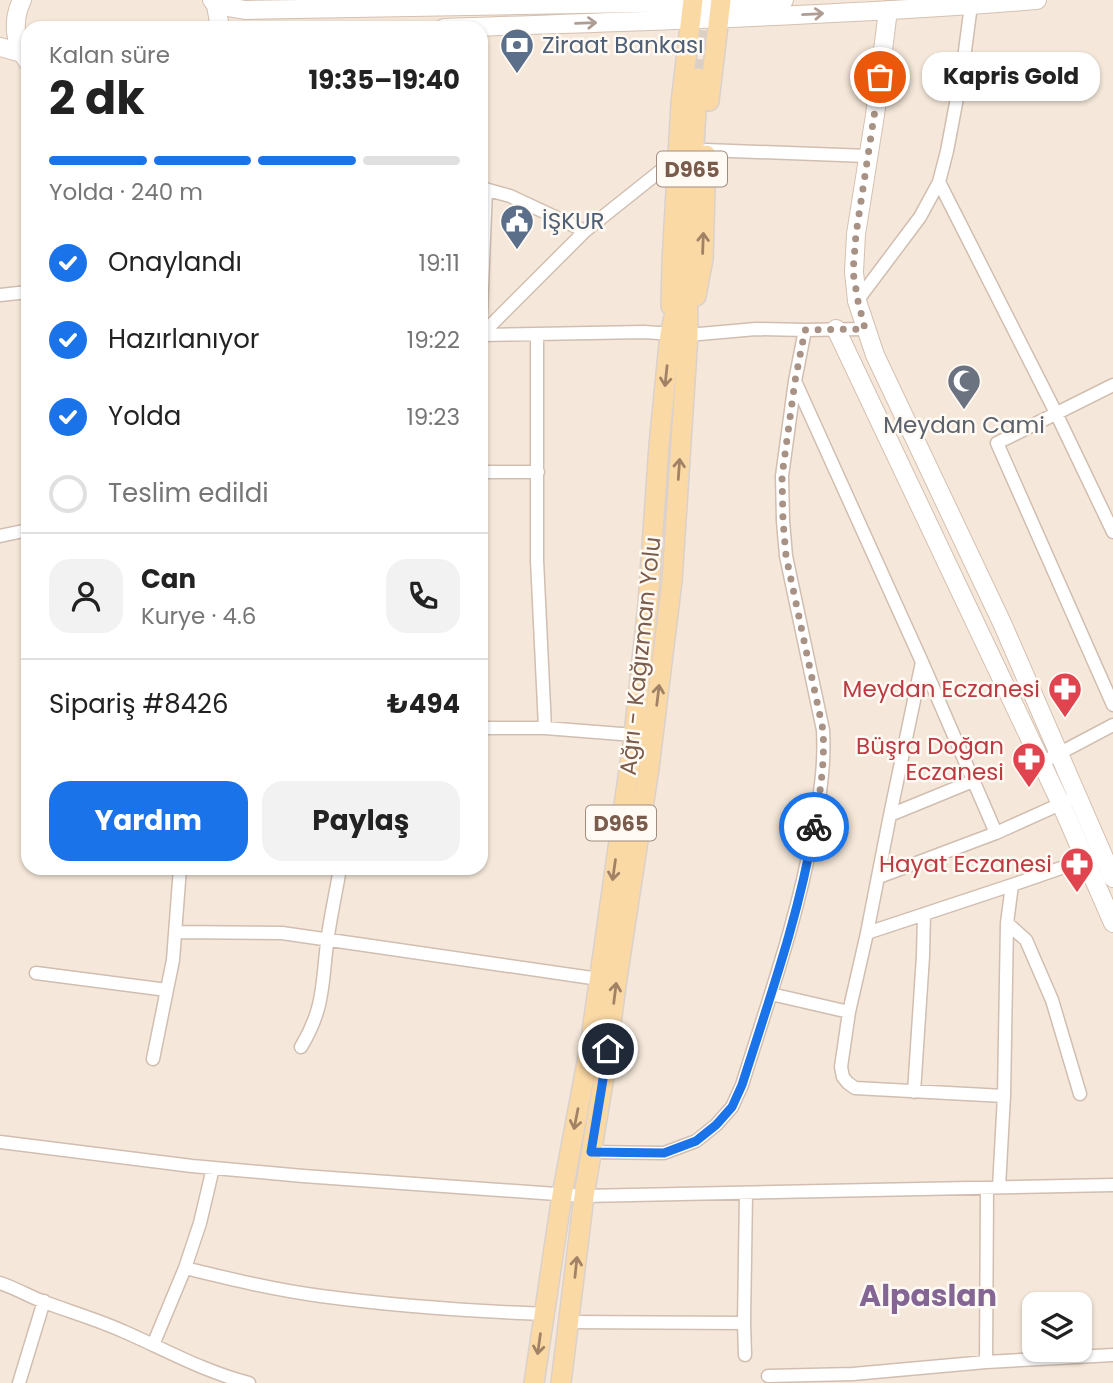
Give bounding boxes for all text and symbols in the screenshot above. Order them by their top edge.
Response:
one-way arrow [801,7,824,20]
one-way arrow [574,17,597,30]
bank icon: Ziraat Bankası [498,26,536,75]
place label: Ziraat Bankası [542,29,704,61]
text: Kalan süre [49,39,170,71]
pin [850,47,910,107]
callout: Kapris Gold [922,52,1100,102]
icon: bag [861,58,899,96]
text: Kapris Gold [943,60,1079,92]
text: 19:35–19:40 [308,62,460,98]
text: 2 dk [49,66,145,130]
road number: D965 [657,152,727,186]
text: Yolda · 240 m [49,176,203,208]
public building icon: İŞKUR [498,202,536,251]
place label: İŞKUR [542,205,604,237]
one-way arrow [697,232,710,255]
icon: check [49,244,87,282]
text: Onaylandı [108,244,242,280]
text: 19:11 [419,247,460,279]
icon: check [49,321,87,359]
text: Hazırlanıyor [108,321,259,357]
text: 19:22 [407,324,460,356]
mosque icon: Meydan Cami [945,362,983,411]
one-way arrow [659,364,672,387]
icon: check [49,398,87,436]
text: Yolda [108,398,181,434]
text: 19:23 [406,401,460,433]
place label: Meydan Cami [883,409,1045,441]
one-way arrow [673,458,686,480]
text: Teslim edildi [108,475,269,511]
street label: Ağrı - Kağızman Yolu [612,535,668,777]
button: person [49,559,123,633]
button: phone [386,559,460,633]
text: Can [141,561,196,597]
text: Kurye · 4.6 [141,600,256,632]
pharmacy icon: Meydan Eczanesi [1046,670,1084,719]
place label: Meydan Eczanesi [843,673,1040,705]
one-way arrow [651,684,664,707]
text: Sipariş #8426 [49,686,228,722]
text: ₺494 [387,686,460,722]
place label: Büşra Doğan Eczanesi [856,730,1004,788]
pharmacy icon: Büşra Doğan Eczanesi [1010,740,1048,789]
button: Yardım [49,781,248,861]
button: Paylaş [262,781,460,861]
courier [779,792,849,862]
road number: D965 [586,806,656,840]
icon: bike [795,808,833,846]
pharmacy icon: Hayat Eczanesi [1058,845,1096,894]
place label: Hayat Eczanesi [879,848,1052,880]
one-way arrow [607,858,620,881]
one-way arrow [609,982,622,1005]
pin [578,1019,638,1079]
icon: home [589,1030,627,1068]
one-way arrow [569,1107,582,1130]
one-way arrow [569,1256,582,1278]
district label: Alpaslan [859,1274,997,1317]
map controls [1022,1292,1092,1362]
button: layers [1022,1292,1092,1362]
one-way arrow [533,1332,546,1355]

